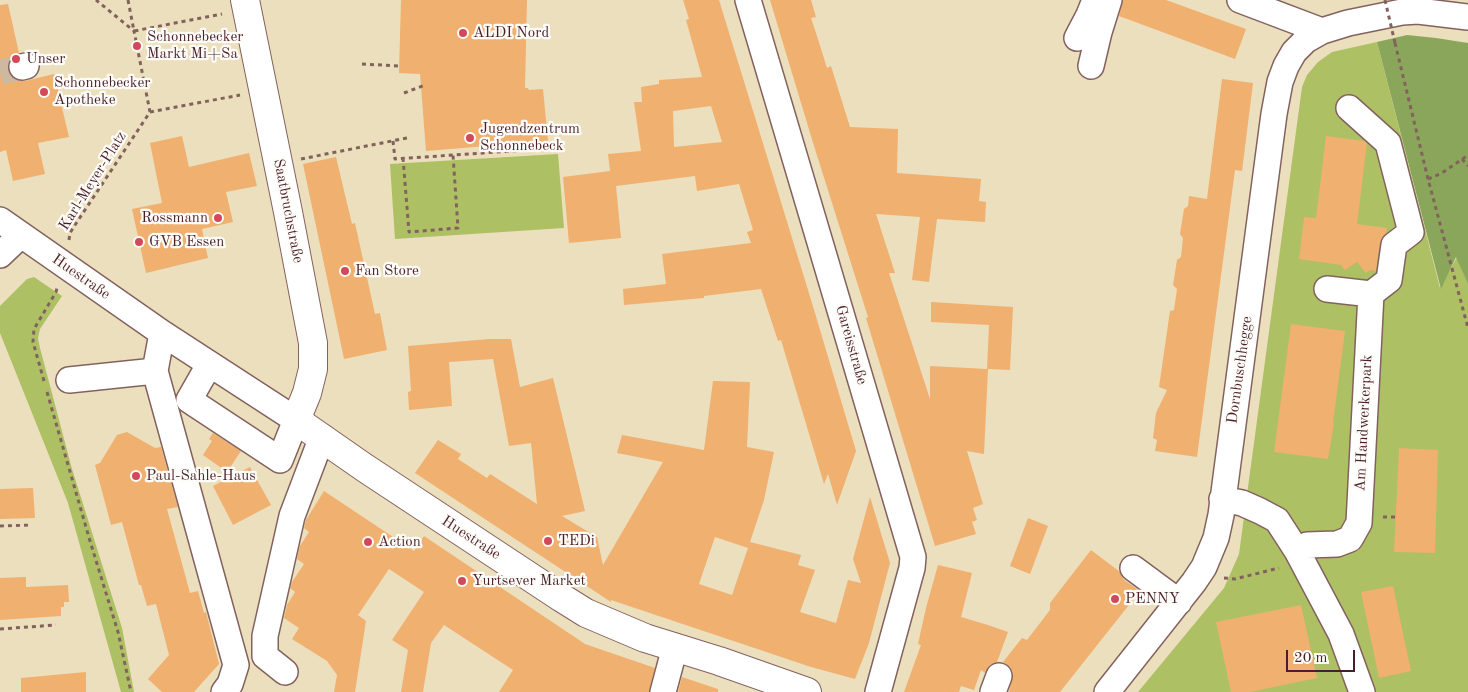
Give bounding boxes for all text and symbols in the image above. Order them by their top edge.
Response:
place label: ALDI Nord [473,24,549,42]
marker: ALDI Nord [457,27,469,39]
place label: Schonnebecker Markt Mi+Sa [147,28,244,63]
marker: Schonnebecker Markt Mi+Sa [131,40,143,52]
place label: Unser [26,50,65,68]
marker: Unser [10,53,22,65]
place label: Schonnebecker Apotheke [54,74,151,109]
marker: Schonnebecker Apotheke [38,86,50,98]
place label: Jugendzentrum Schonnebeck [480,120,580,155]
street label: Karl-Meyer-Platz [55,128,131,234]
marker: Jugendzentrum Schonnebeck [464,132,476,144]
street label: Saatbruchstraße [269,157,307,265]
place label: Rossmann [141,209,208,227]
marker: Rossmann [212,212,224,224]
place label: GVB Essen [149,233,224,251]
marker: GVB Essen [133,236,145,248]
street label: Huestraße [48,250,114,304]
place label: Fan Store [355,262,419,280]
marker: Fan Store [339,265,351,277]
street label: Gareisstraße [831,303,871,387]
street label: Dornbuschhegge [1224,315,1256,425]
street label: Am Handwerkerpark [1351,354,1377,492]
place label: Paul-Sahle-Haus [146,467,256,485]
marker: Paul-Sahle-Haus [130,470,142,482]
street label: Huestraße [438,512,504,564]
place label: TEDi [558,532,595,550]
place label: Action [378,533,421,551]
marker: TEDi [542,535,554,547]
marker: Action [362,536,374,548]
place label: Yurtsever Market [472,572,586,590]
marker: Yurtsever Market [456,575,468,587]
place label: PENNY [1125,590,1180,608]
marker: PENNY [1109,593,1121,605]
scale bar [1288,640,1357,672]
text: 20 m [1294,651,1328,666]

